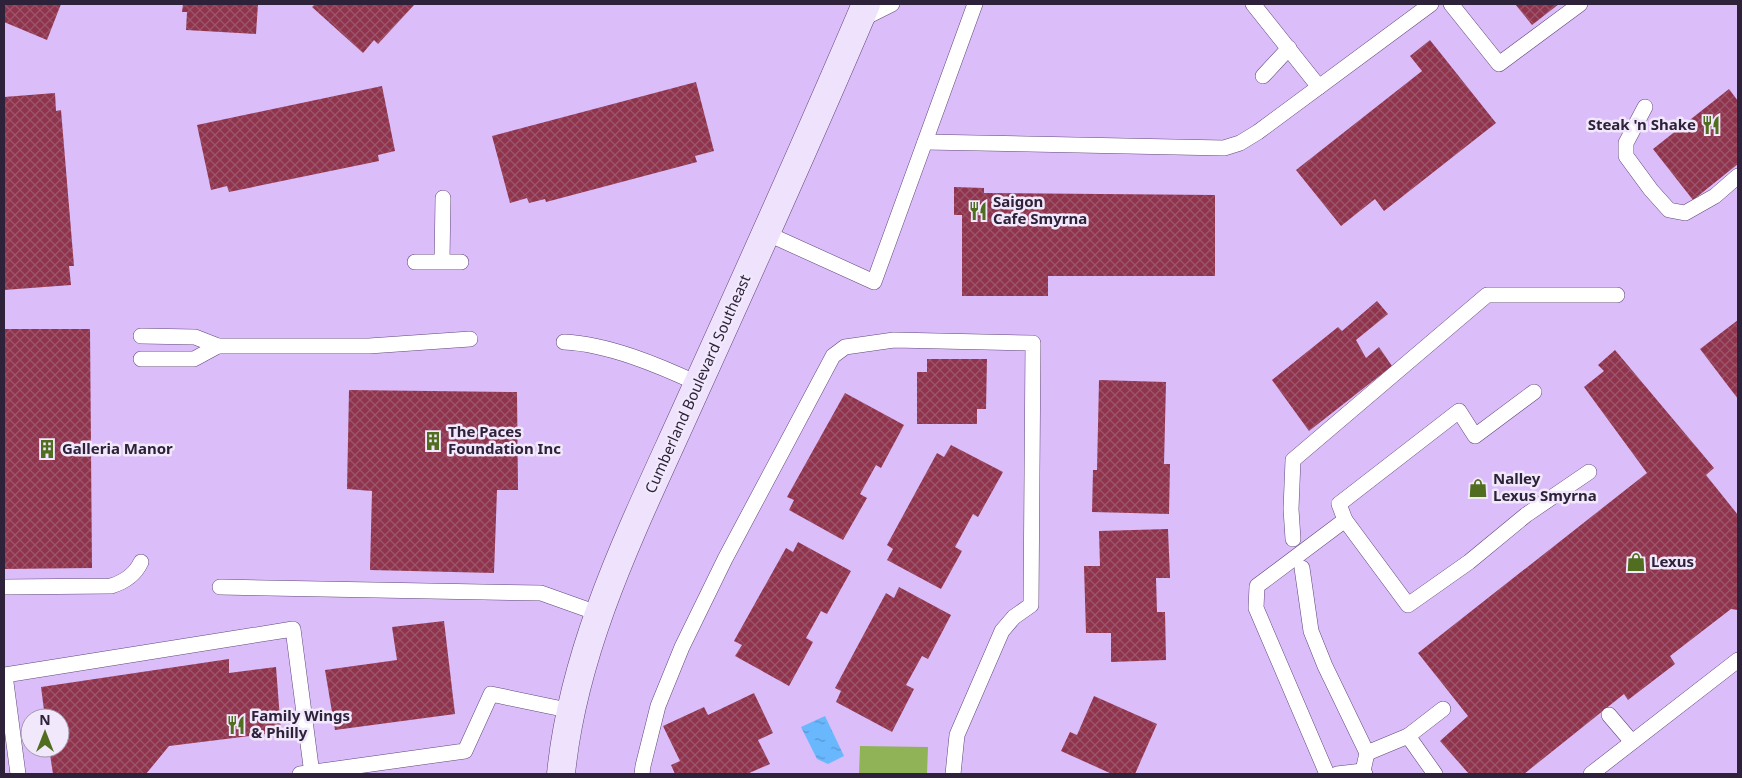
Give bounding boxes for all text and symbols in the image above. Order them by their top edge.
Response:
place label: Steak 'n Shake [1588,114,1696,134]
restaurant icon: Steak 'n Shake [1700,114,1722,136]
place label: Saigon Cafe Smyrna [993,191,1087,228]
restaurant icon: Saigon Cafe Smyrna [967,200,989,222]
street label: Cumberland Boulevard Southeast [640,271,755,496]
place label: The Paces Foundation Inc [448,421,561,458]
building icon: The Paces Foundation Inc [422,430,444,452]
building icon: Galleria Manor [36,438,58,460]
place label: Galleria Manor [62,438,173,458]
place label: Nalley Lexus Smyrna [1493,468,1597,505]
shop icon: Nalley Lexus Smyrna [1467,477,1489,499]
shop icon: Lexus [1625,551,1647,573]
place label: Lexus [1651,551,1694,571]
place label: Family Wings & Philly [251,705,350,742]
north arrow [20,708,70,758]
text: N [39,710,51,729]
restaurant icon: Family Wings & Philly [225,714,247,736]

